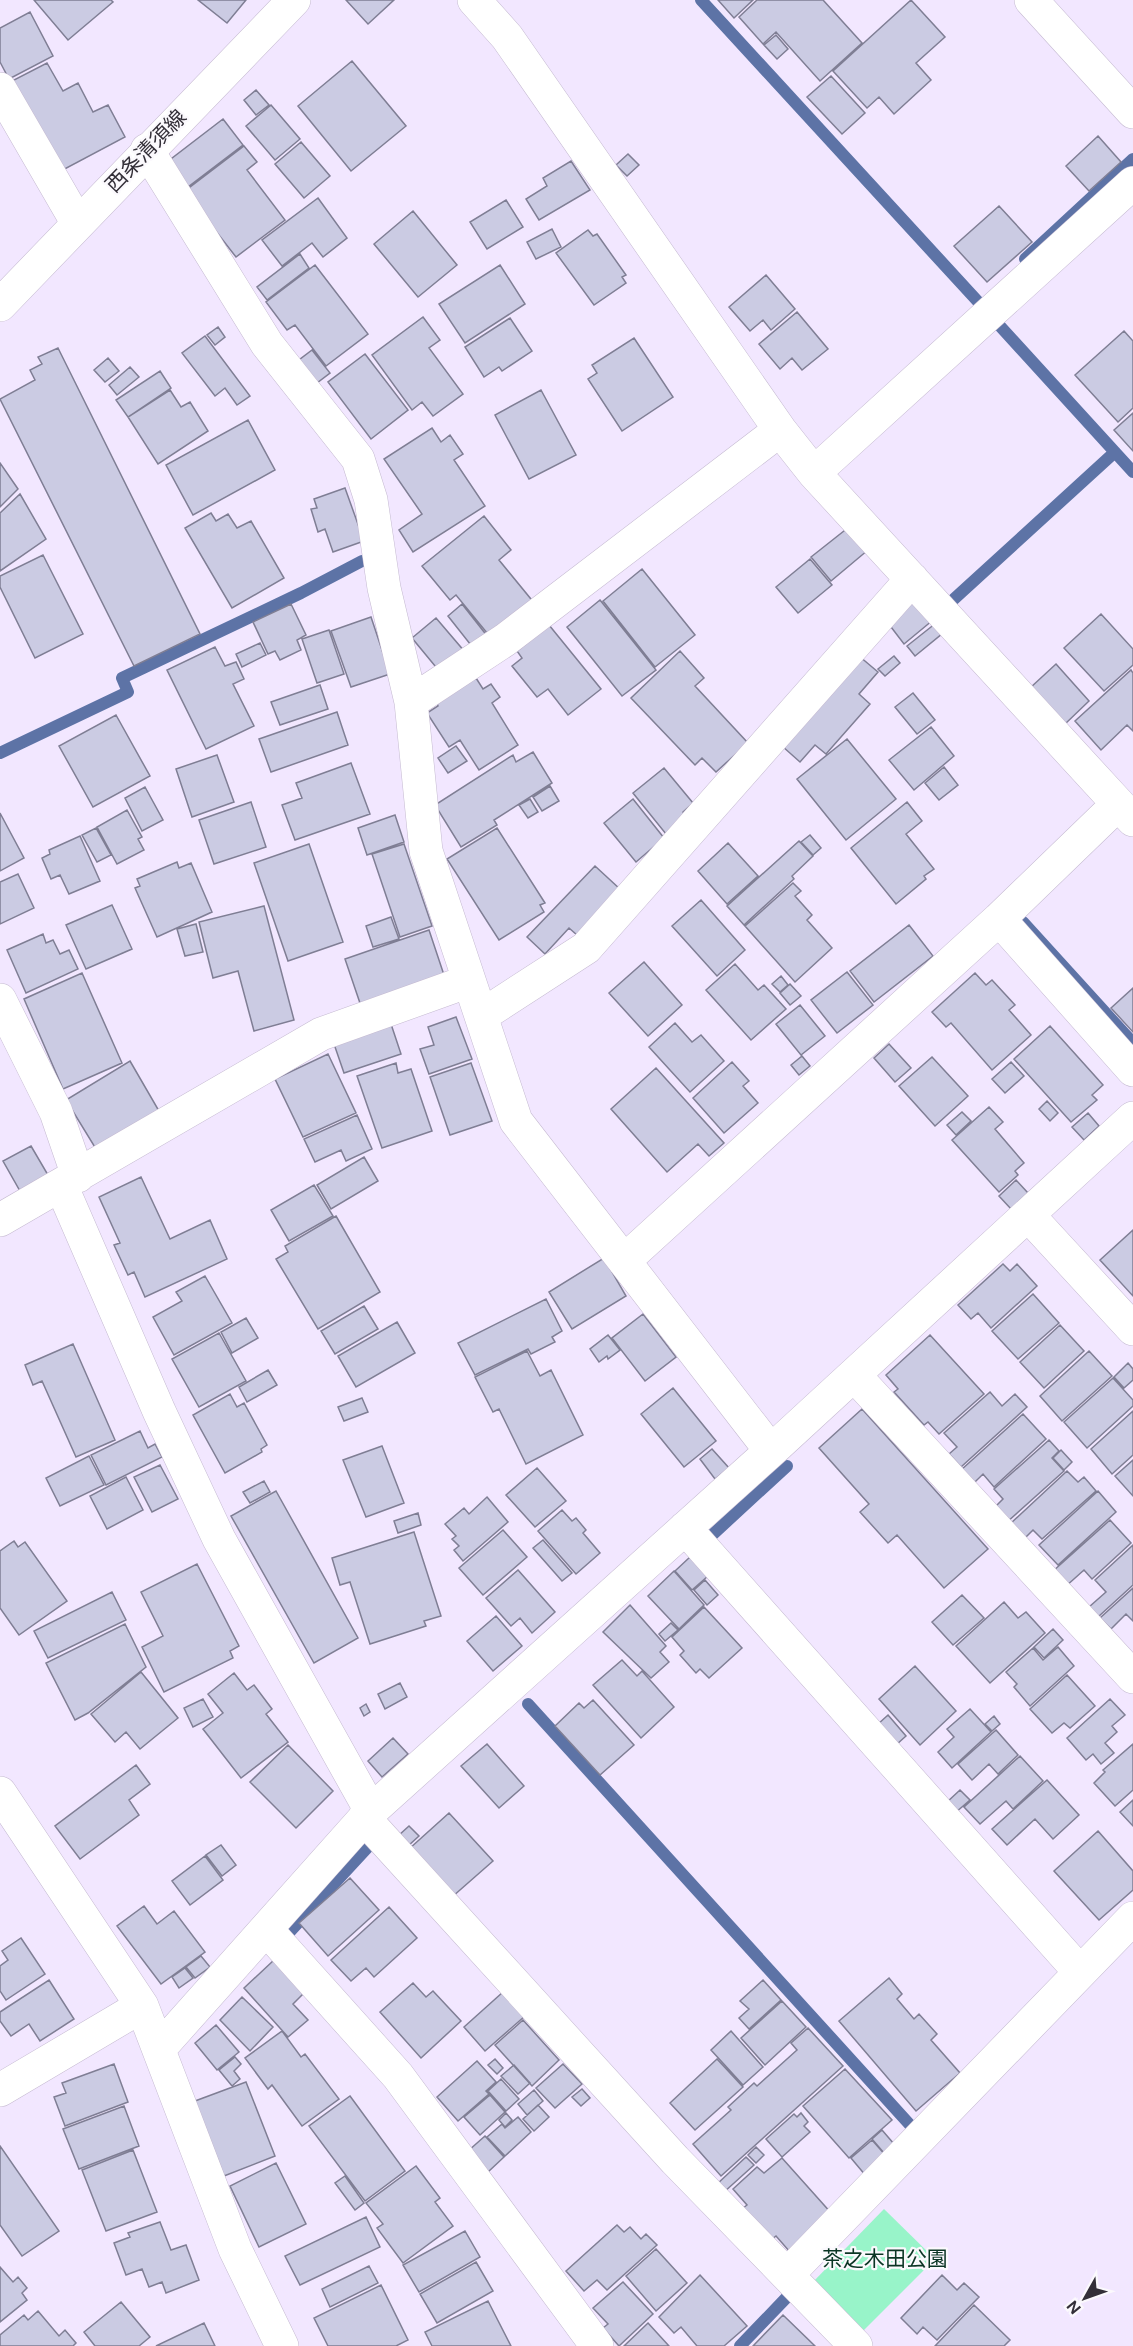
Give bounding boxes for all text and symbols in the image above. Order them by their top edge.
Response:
street label: 西条清須線 [99,104,193,198]
park label: 茶之木田公園 [822,2245,948,2273]
north arrow [1055,2268,1115,2328]
text: N [1062,2296,1086,2319]

